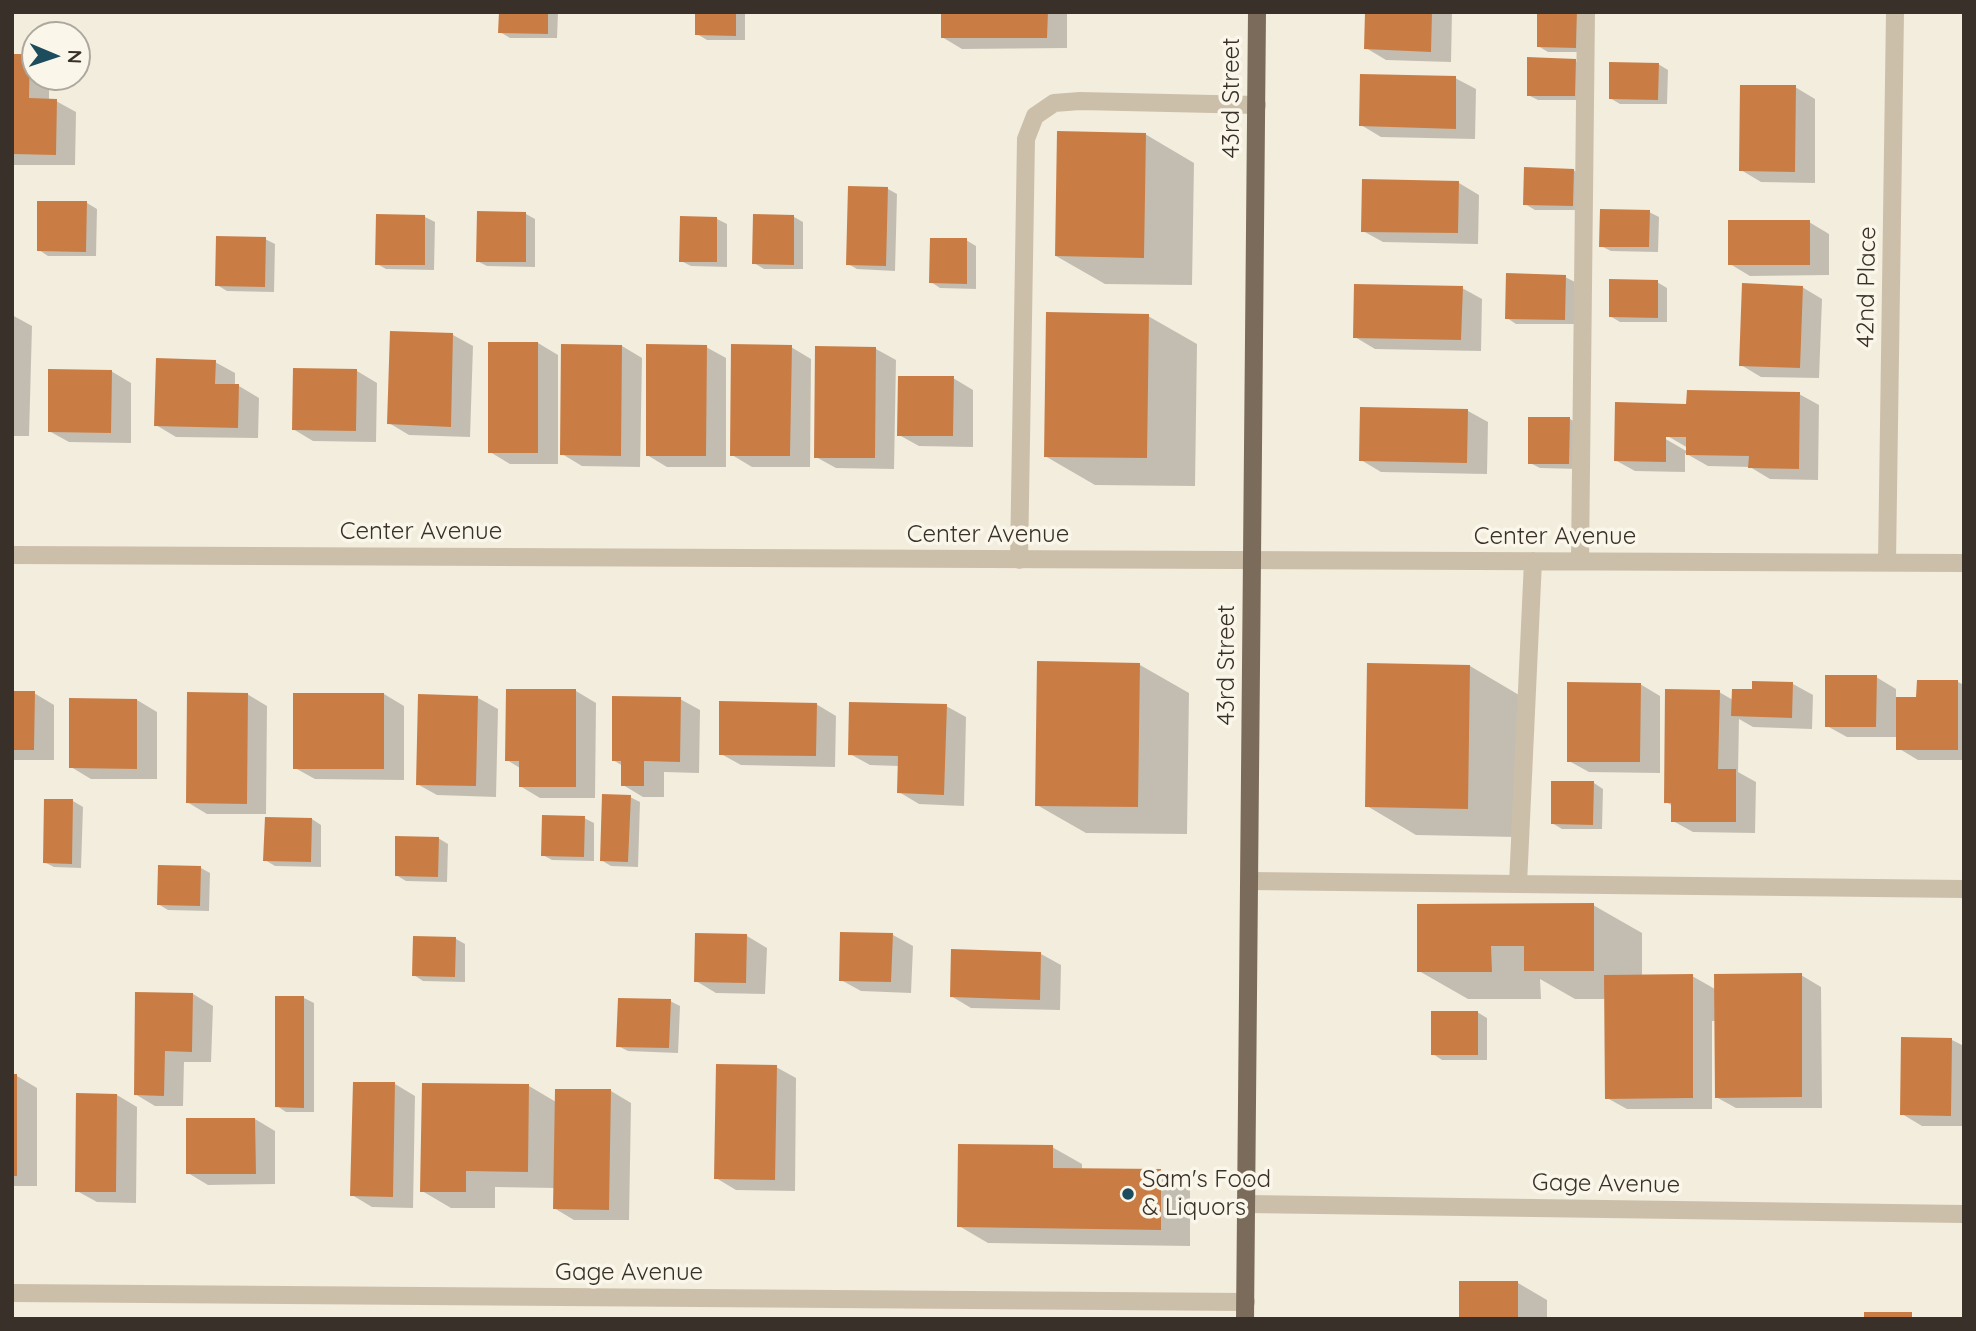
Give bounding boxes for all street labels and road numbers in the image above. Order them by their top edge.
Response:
street label: 43rd Street [1218,38,1246,158]
street label: 42nd Place [1852,226,1882,348]
street label: Center Avenue [340,518,502,546]
street label: Center Avenue [907,521,1069,549]
street label: Center Avenue [1474,523,1636,551]
street label: 43rd Street [1213,605,1241,725]
street label: Gage Avenue [1532,1168,1680,1200]
street label: Gage Avenue [555,1259,703,1287]

